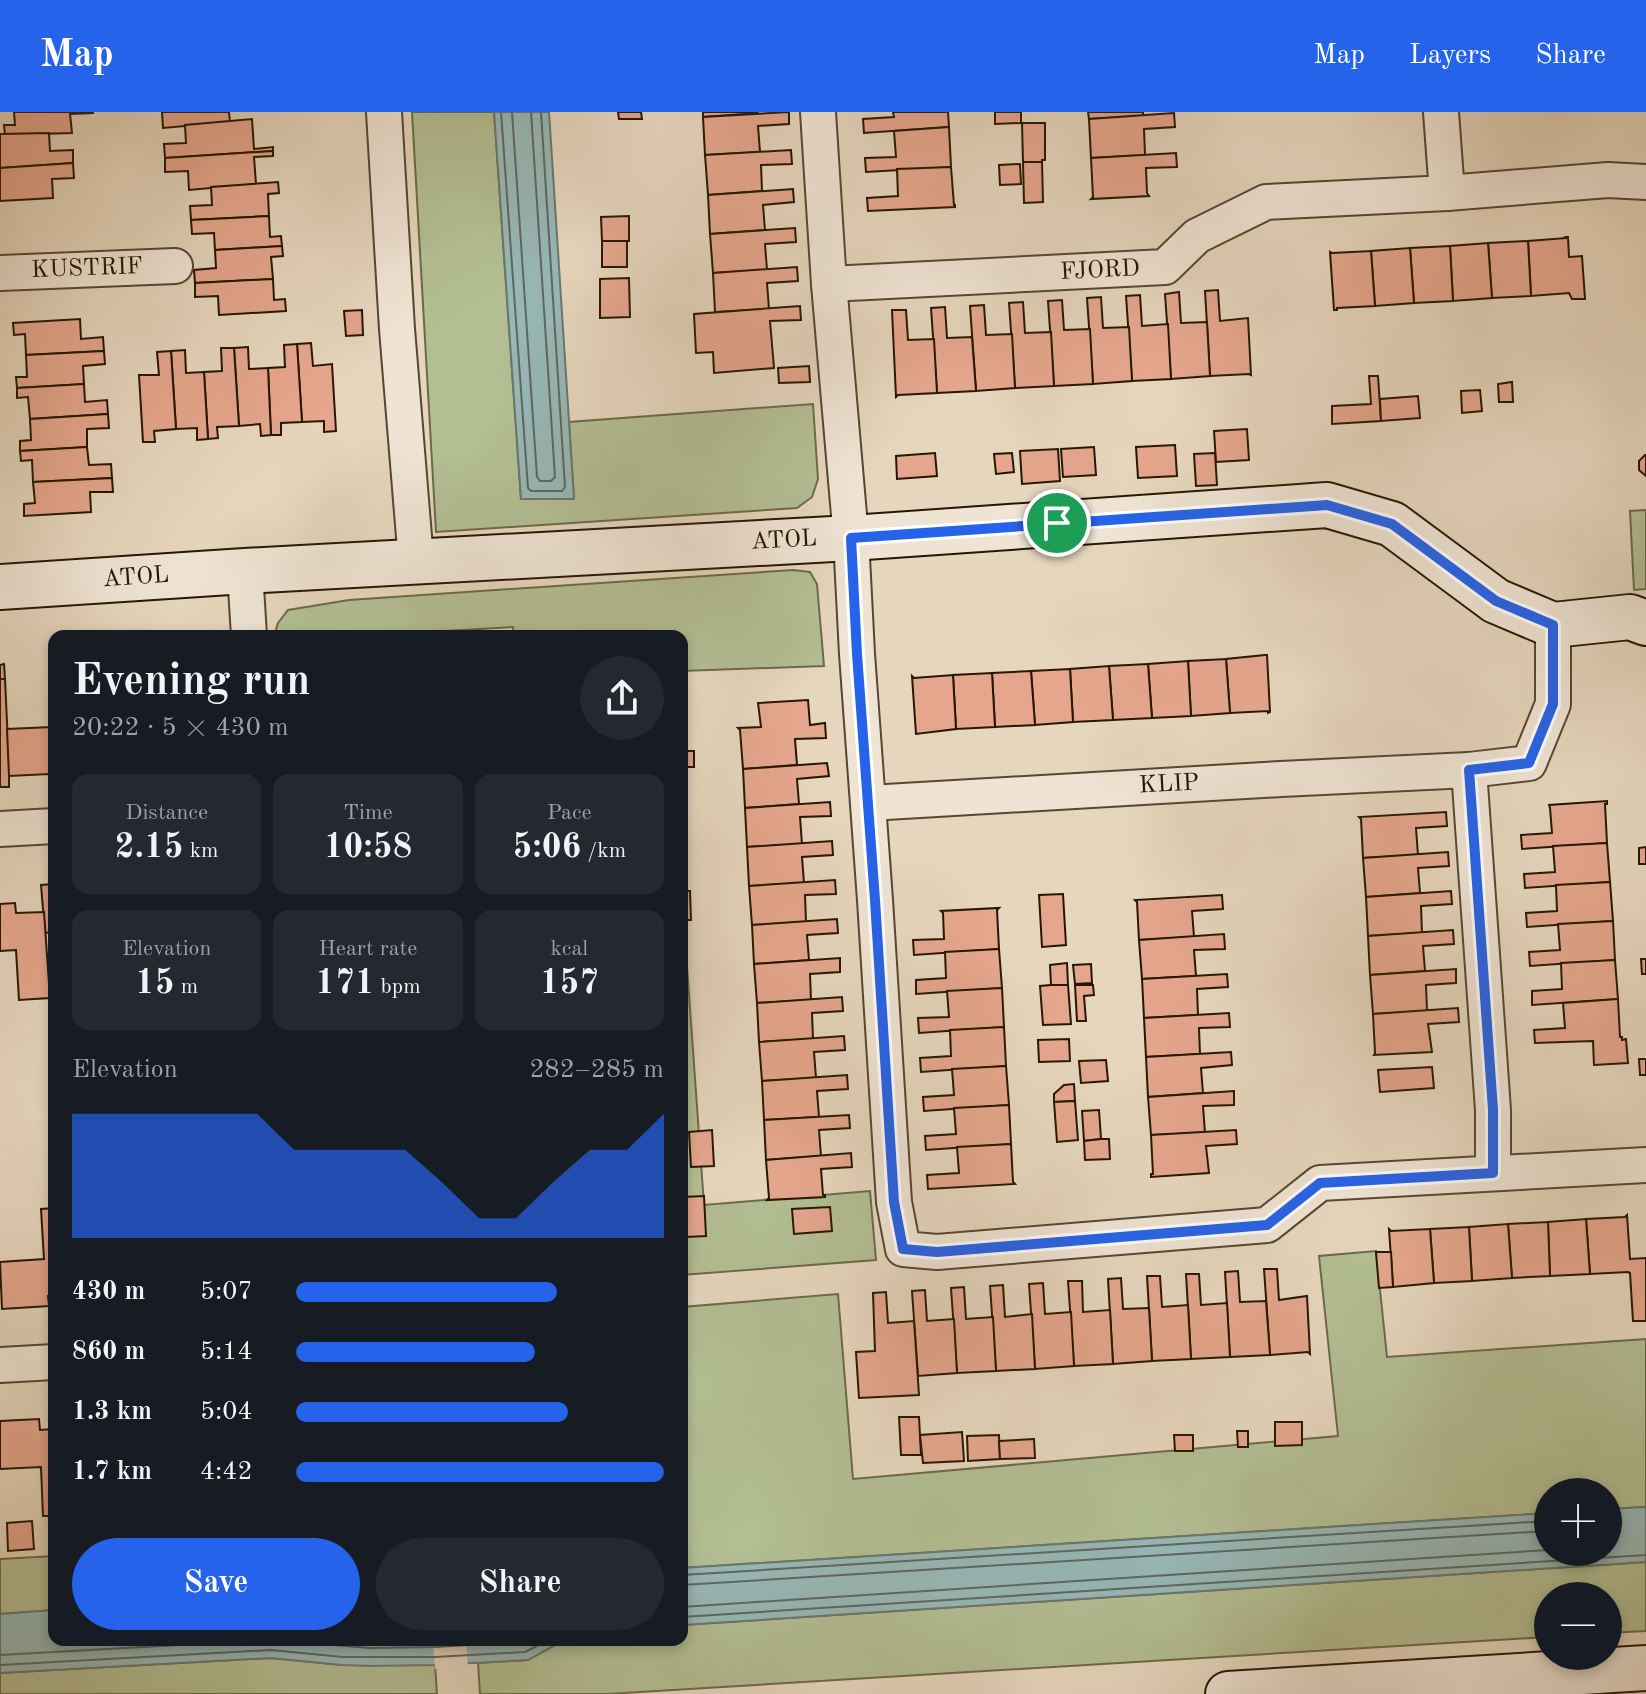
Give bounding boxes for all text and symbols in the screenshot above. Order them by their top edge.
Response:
text: Map [40,37,114,75]
text: Map [1313,42,1365,70]
text: Layers [1409,42,1491,70]
text: Share [1535,42,1606,70]
street label: KUSTRIF [31,255,143,283]
street label: FJORD [1060,257,1140,285]
pin [1023,489,1091,557]
icon: arrive [1035,501,1079,545]
street label: ATOL [750,527,818,555]
street label: ATOL [102,564,170,592]
button: share [580,656,664,740]
text: Evening run [72,660,310,704]
text: 20:22 · 5 × 430 m [72,715,289,741]
street label: KLIP [1138,771,1200,799]
text: Distance [125,802,208,824]
text: Time [343,802,393,824]
text: Pace [547,802,592,824]
text: 2.15 [115,831,183,865]
text: 10:58 [324,831,412,865]
text: 5:06 [512,831,581,865]
text: km [183,840,219,862]
text: /km [581,840,626,862]
text: Elevation [122,938,211,960]
text: Heart rate [319,938,417,960]
text: kcal [550,938,588,960]
text: 15 [135,967,175,1001]
text: 171 [315,967,374,1001]
text: 157 [540,967,599,1001]
text: m [175,976,198,998]
text: bpm [374,976,421,998]
text: Elevation [72,1057,178,1083]
text: 282–285 m [529,1057,664,1083]
text: 430 m [72,1279,145,1305]
text: 5:07 [200,1279,253,1305]
text: 860 m [72,1339,145,1365]
text: 5:14 [200,1339,253,1365]
text: 1.3 km [72,1399,152,1425]
text: 5:04 [200,1399,253,1425]
text: 1.7 km [72,1459,152,1485]
text: 4:42 [200,1459,253,1485]
map controls [1534,1478,1622,1670]
button: + [1534,1478,1622,1566]
button: Save [72,1538,360,1630]
button: Share [376,1538,664,1630]
button: − [1534,1582,1622,1670]

